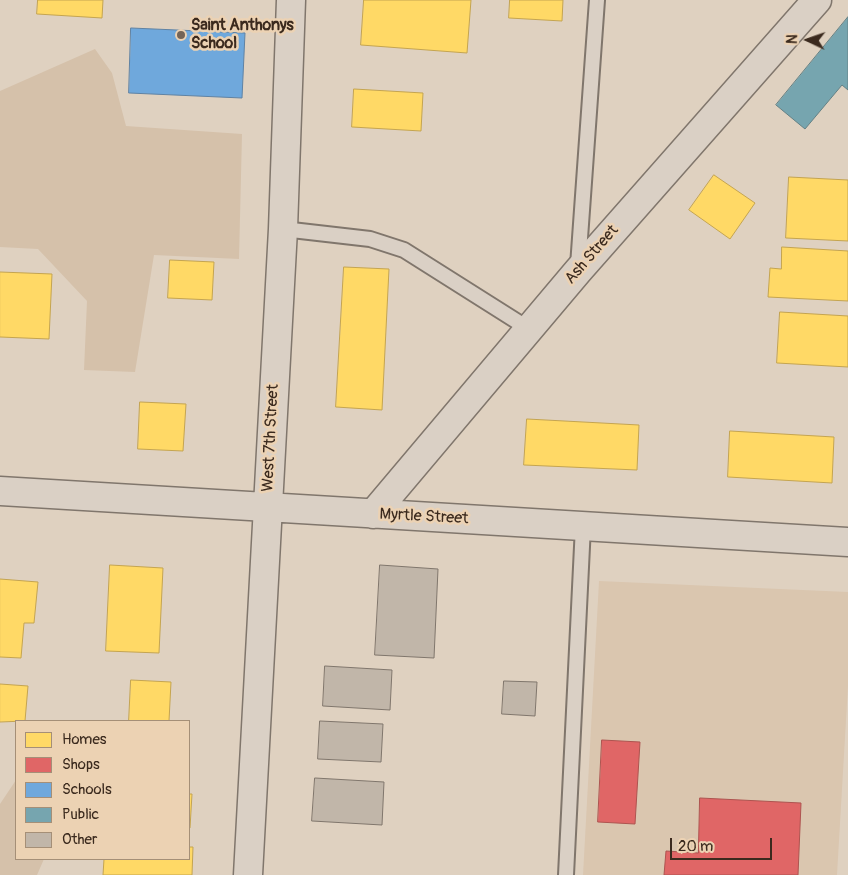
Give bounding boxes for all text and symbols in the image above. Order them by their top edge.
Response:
north arrow [783,15,833,65]
place label: Saint Anthonys School [191,16,294,54]
marker: Saint Anthonys School [175,29,187,41]
text: N [784,34,801,44]
street label: Ash Street [561,222,623,288]
street label: West 7th Street [259,384,283,492]
street label: Myrtle Street [379,505,469,529]
legend [15,720,190,860]
text: Homes [62,730,107,749]
text: Shops [62,755,100,774]
text: Schools [62,780,112,799]
text: Public [62,805,99,824]
scale bar [673,828,776,860]
text: Other [62,830,97,849]
text: 20 m [678,837,713,856]

